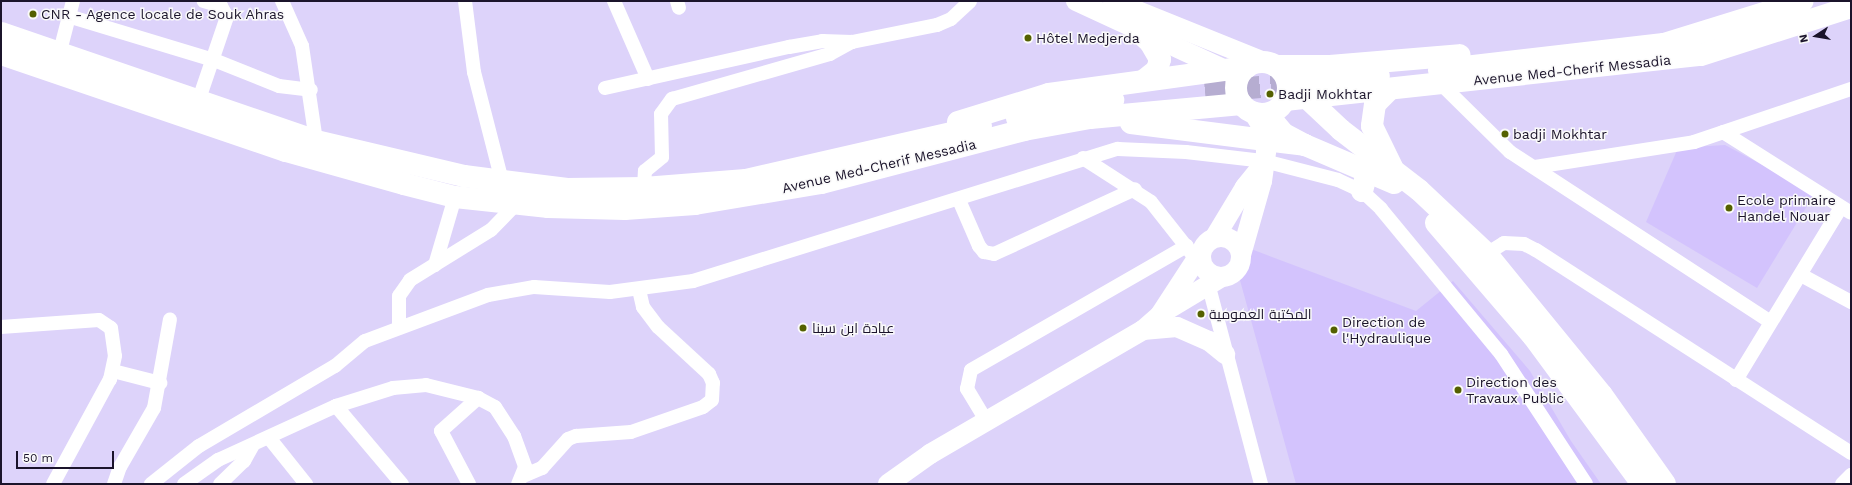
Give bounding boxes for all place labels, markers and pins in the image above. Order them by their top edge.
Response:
place label: CNR - Agence locale de Souk Ahras [41,6,286,22]
marker: CNR - Agence locale de Souk Ahras [28,9,38,19]
place label: Hôtel Medjerda [1036,30,1140,46]
marker: Hôtel Medjerda [1023,33,1033,43]
place label: Badji Mokhtar [1278,86,1372,102]
marker: Badji Mokhtar [1265,89,1275,99]
place label: badji Mokhtar [1513,126,1607,142]
marker: badji Mokhtar [1500,129,1510,139]
place label: Ecole primaire Handel Nouar [1737,192,1836,224]
marker: Ecole primaire Handel Nouar [1724,203,1734,213]
place label: المكتبة العمومية [1209,306,1312,322]
marker: المكتبة العمومية [1196,309,1206,319]
place label: Direction de l'Hydraulique [1342,314,1431,346]
place label: عيادة ابن سينا [812,320,894,336]
marker: عيادة ابن سينا [797,322,809,334]
marker: Direction de l'Hydraulique [1329,325,1339,335]
place label: Direction des Travaux Public [1466,374,1564,406]
marker: Direction des Travaux Public [1453,385,1463,395]

